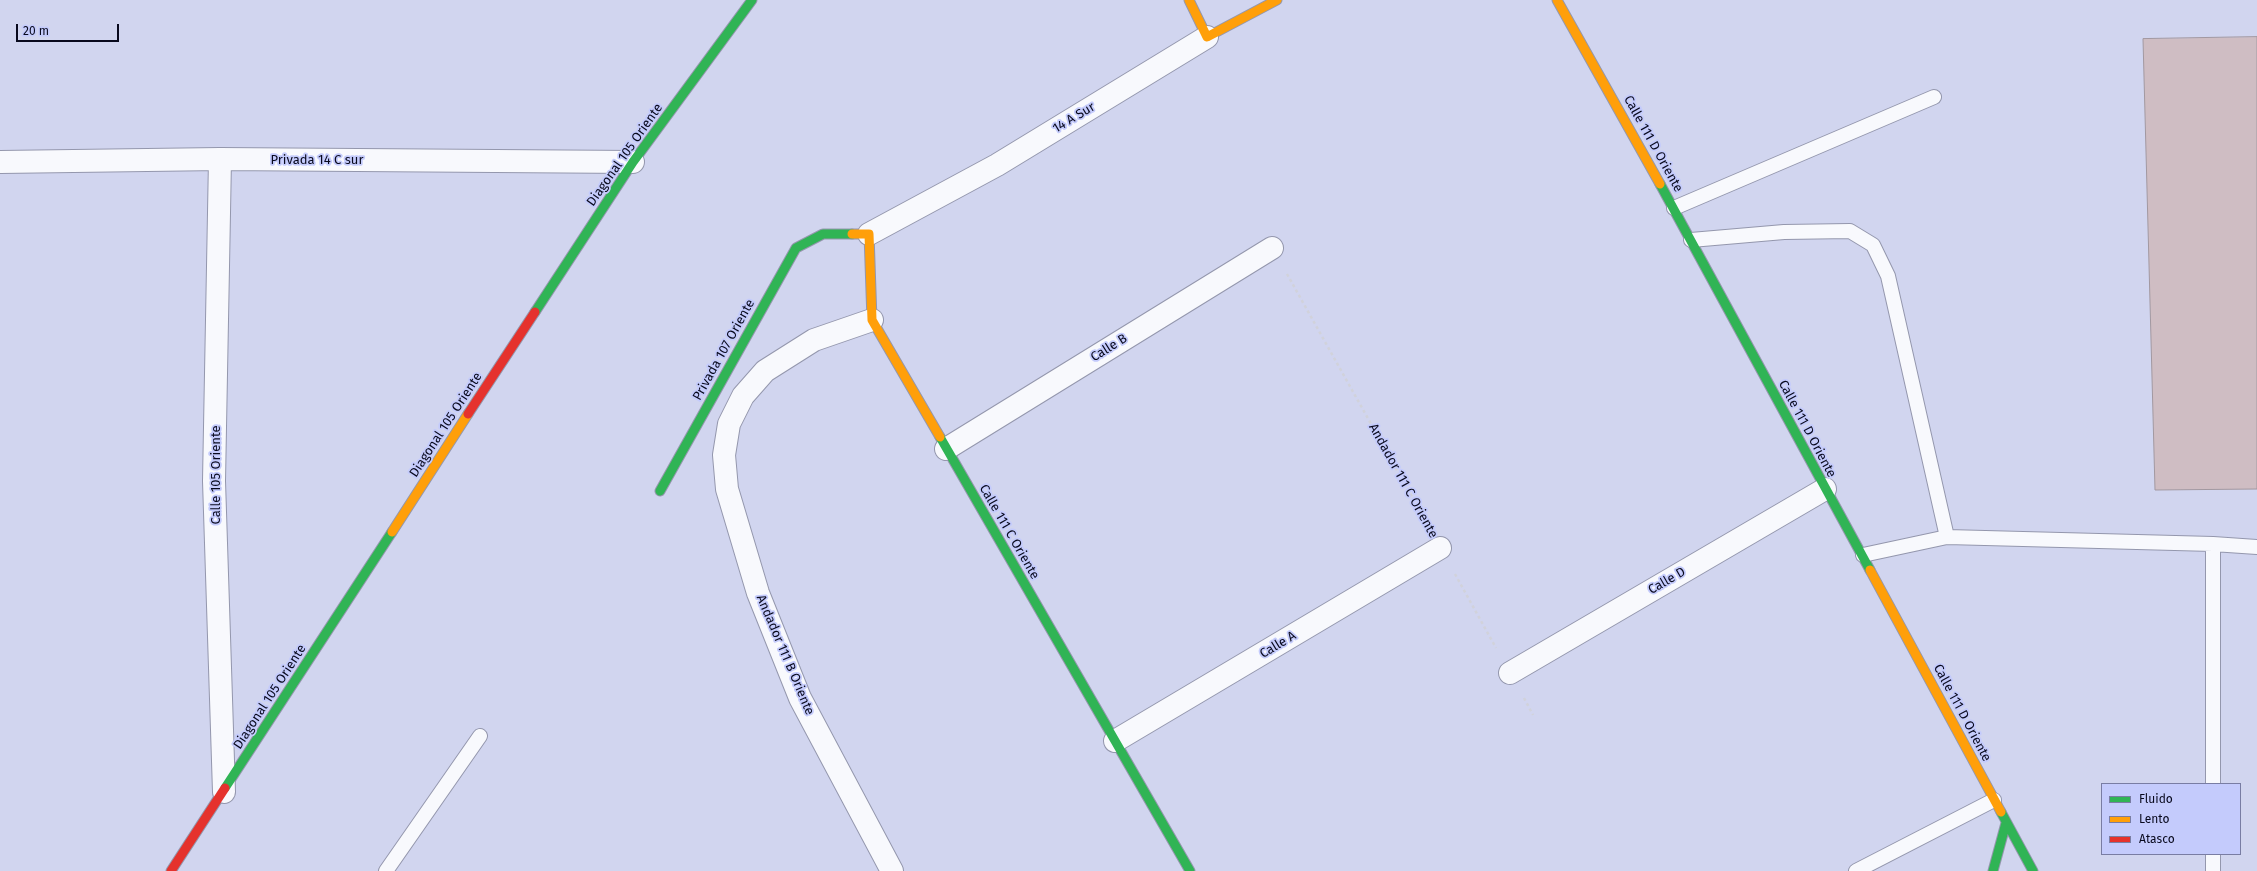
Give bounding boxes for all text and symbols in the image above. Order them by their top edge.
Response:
scale bar [18,16,121,42]
text: 20 m [23,24,49,38]
street label: Calle 111 D Oriente [1620,93,1686,195]
street label: 14 A Sur [1050,99,1098,137]
street label: Diagonal 105 Oriente [584,101,666,209]
street label: Privada 14 C sur [271,152,363,168]
street label: Privada 107 Oriente [690,297,758,403]
street label: Calle B [1088,331,1130,365]
street label: Diagonal 105 Oriente [406,370,486,480]
street label: Calle 111 D Oriente [1775,378,1839,480]
street label: Andador 111 C Oriente [1365,421,1441,541]
street label: Calle 105 Oriente [208,426,224,524]
street label: Calle 111 C Oriente [976,482,1042,582]
street label: Calle D [1646,564,1688,598]
street label: Andador 111 B Oriente [753,593,817,717]
street label: Calle A [1257,628,1299,662]
street label: Diagonal 105 Oriente [230,642,310,752]
street label: Calle 111 D Oriente [1930,662,1994,764]
legend [2101,783,2241,855]
text: Fluido [2139,792,2173,806]
text: Lento [2139,812,2169,826]
text: Atasco [2139,832,2175,846]

